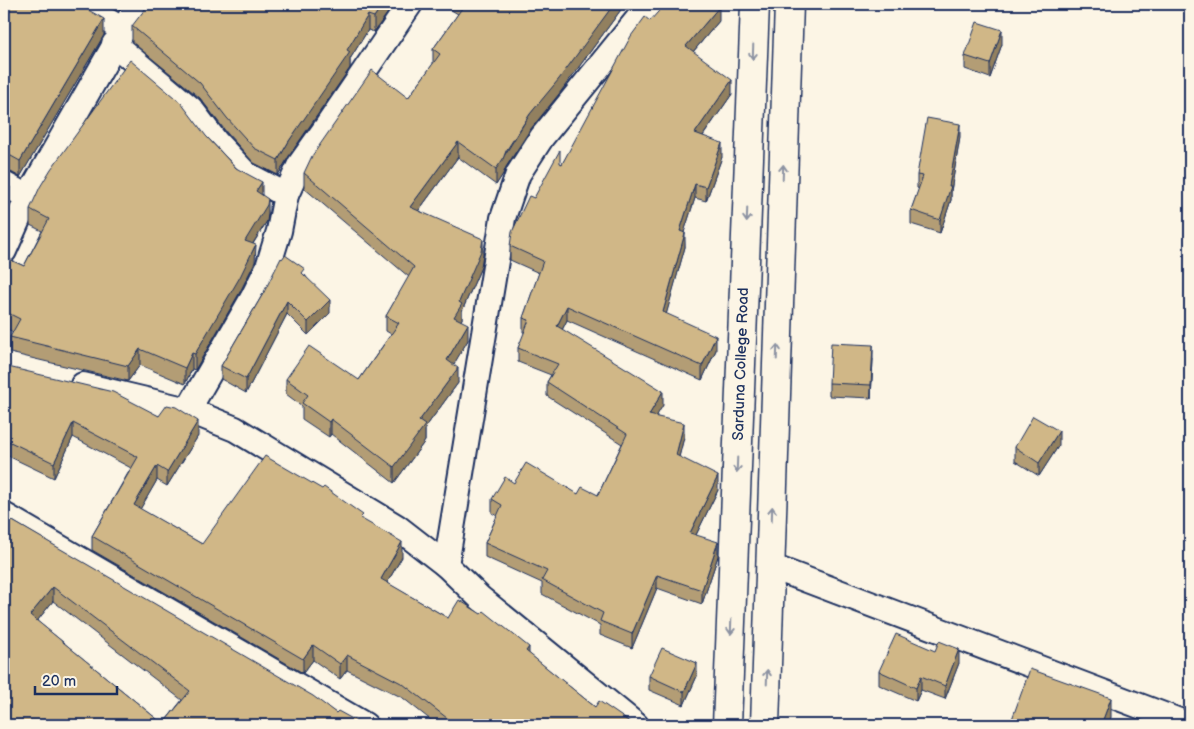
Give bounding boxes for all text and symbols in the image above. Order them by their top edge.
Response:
one-way arrow [748,44,757,60]
one-way arrow [779,164,788,180]
one-way arrow [742,207,751,223]
street label: Sarduna College Road [729,287,753,441]
one-way arrow [773,344,782,360]
one-way arrow [733,456,742,472]
one-way arrow [767,506,777,522]
one-way arrow [726,618,736,635]
scale bar [35,664,118,696]
one-way arrow [762,669,771,685]
text: 20 m [42,672,76,691]

